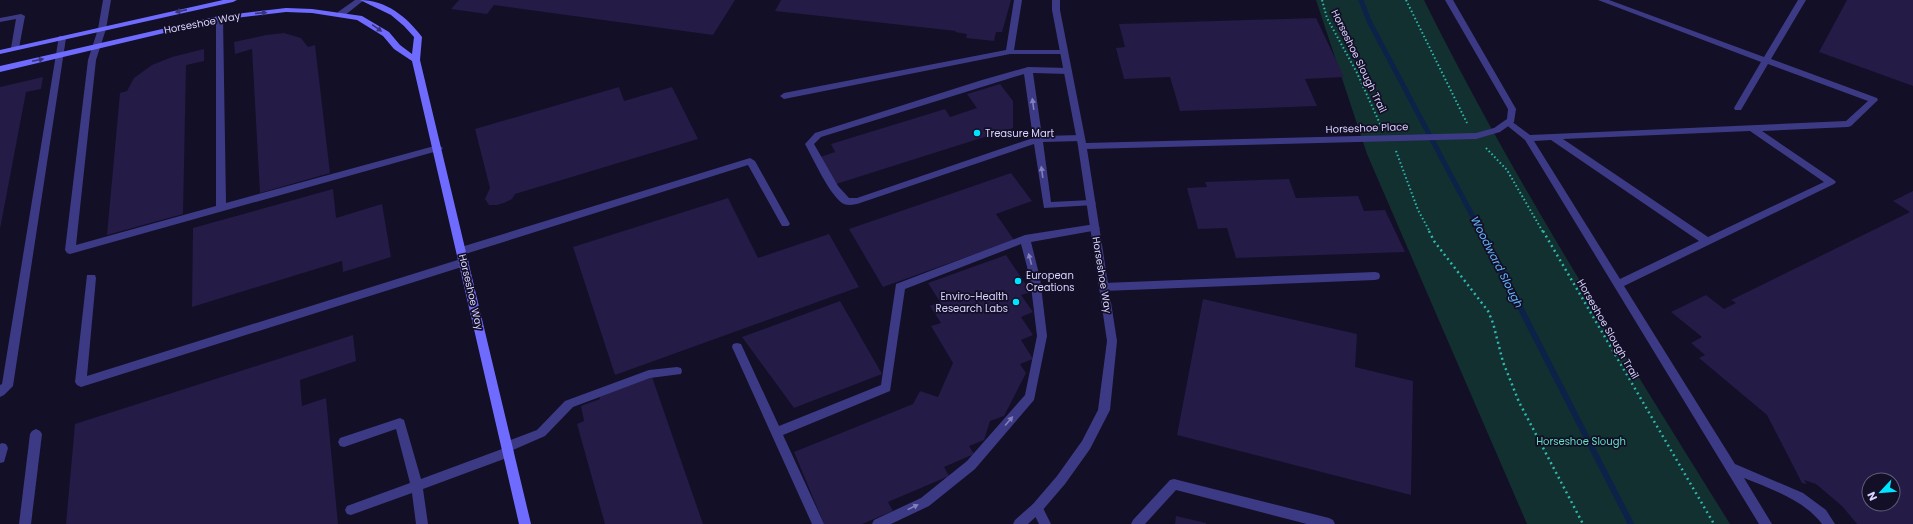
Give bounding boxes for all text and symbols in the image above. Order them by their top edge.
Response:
street label: Horseshoe Slough Trail [1327,7,1391,115]
street label: Horseshoe Way [163,8,242,38]
one-way arrow [175,8,187,14]
one-way arrow [255,9,267,16]
one-way arrow [371,24,382,32]
one-way arrow [32,57,44,63]
one-way arrow [1030,98,1036,110]
street label: Horseshoe Place [1325,119,1409,137]
place label: Treasure Mart [985,126,1054,141]
marker: Treasure Mart [972,128,982,138]
one-way arrow [1039,166,1046,178]
water label: Woodward Slough [1467,213,1527,311]
street label: Horseshoe Way [1089,236,1116,315]
street label: Horseshoe Way [455,253,487,332]
one-way arrow [1027,253,1033,265]
place label: European Creations [1026,268,1075,295]
marker: European Creations [1013,276,1023,286]
street label: Horseshoe Slough Trail [1573,276,1643,382]
place label: Enviro-Health Research Labs [936,289,1008,316]
marker: Enviro-Health Research Labs [1011,297,1021,307]
one-way arrow [1005,416,1014,427]
park label: Horseshoe Slough [1536,434,1626,449]
north arrow [1861,472,1901,512]
text: N [1863,489,1881,504]
one-way arrow [907,504,919,510]

